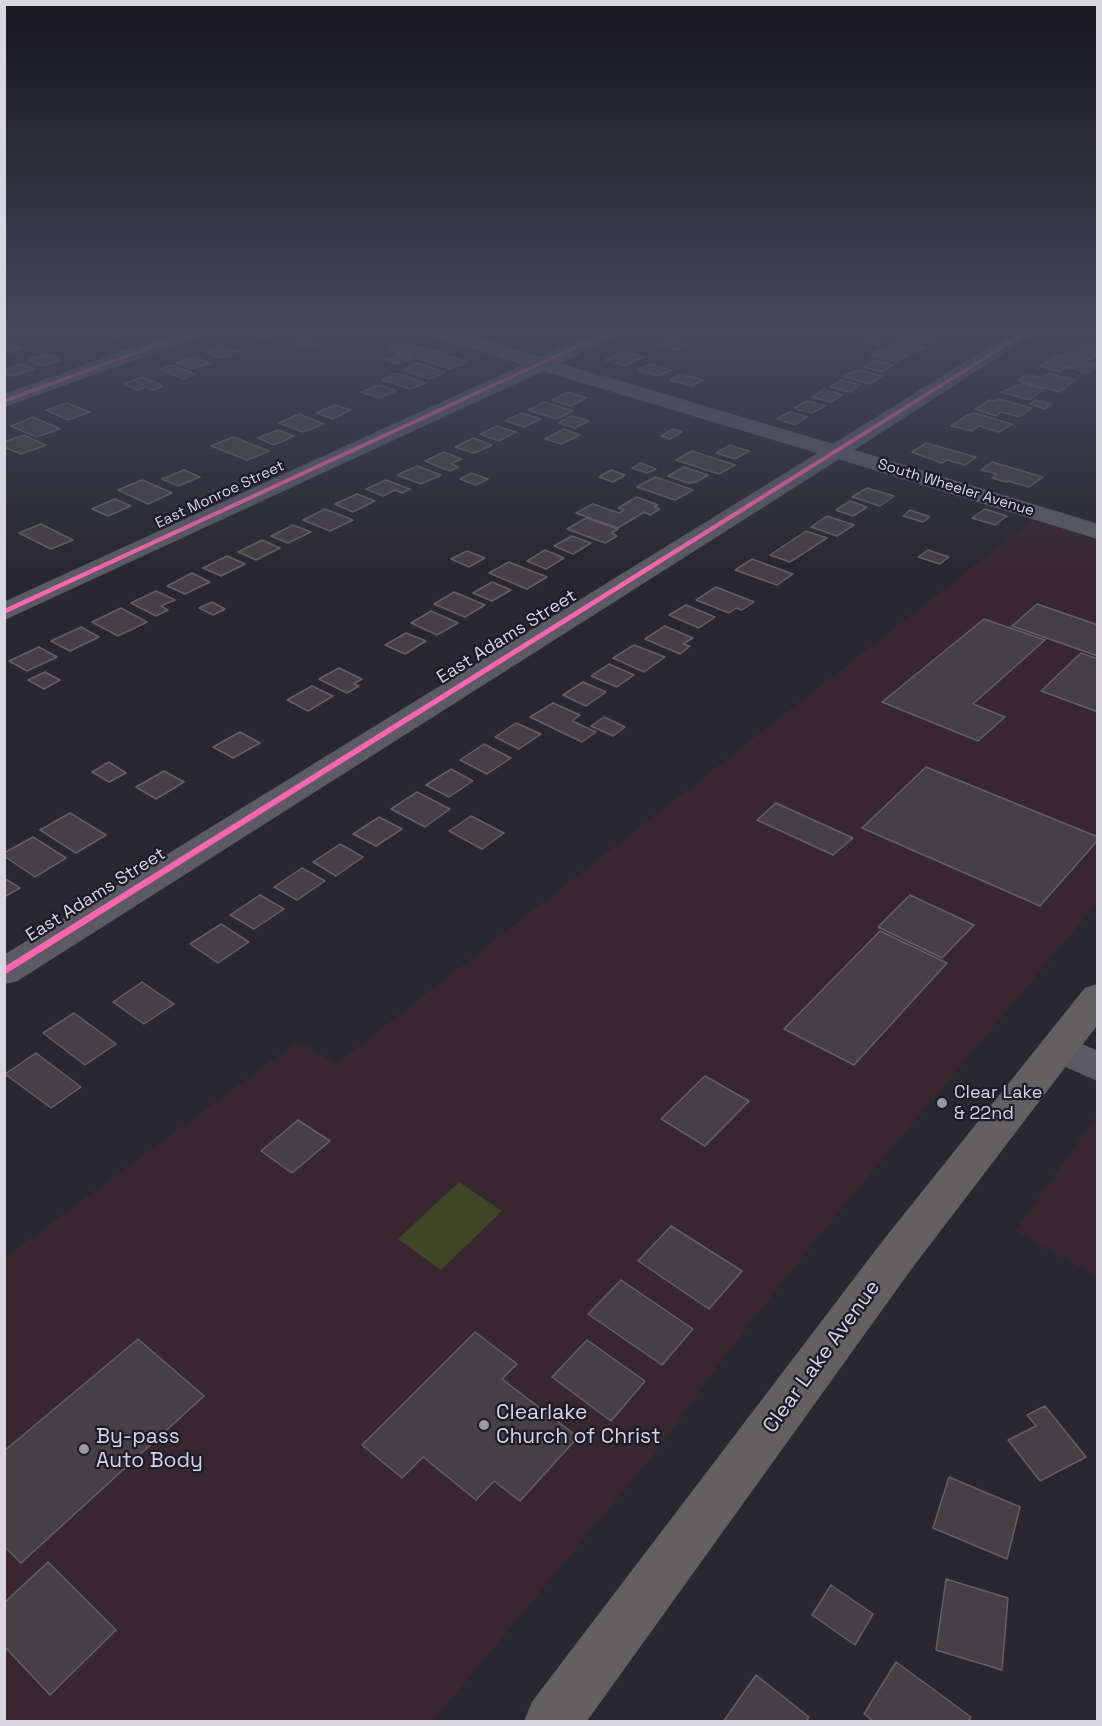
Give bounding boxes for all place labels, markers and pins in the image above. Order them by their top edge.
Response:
place label: Clear Lake & 22nd [954,1082,1042,1124]
marker: Clear Lake & 22nd [935,1096,949,1110]
place label: Clearlake Church of Christ [496,1400,661,1450]
marker: Clearlake Church of Christ [477,1418,491,1432]
place label: By-pass Auto Body [96,1424,203,1474]
marker: By-pass Auto Body [77,1442,91,1456]

